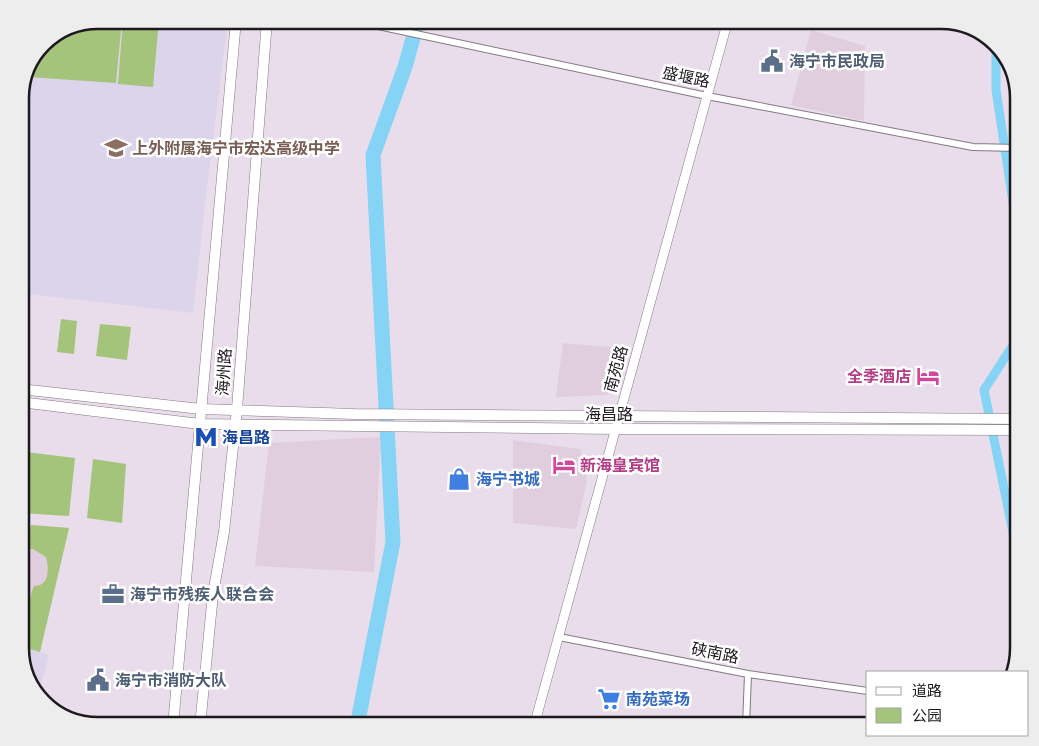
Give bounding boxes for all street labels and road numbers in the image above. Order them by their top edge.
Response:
street label: 盛堰路 [661,63,711,91]
street label: 南苑路 [601,343,631,395]
street label: 海州路 [213,347,235,397]
street label: 海昌路 [585,405,633,424]
street label: 硖南路 [690,639,740,667]

